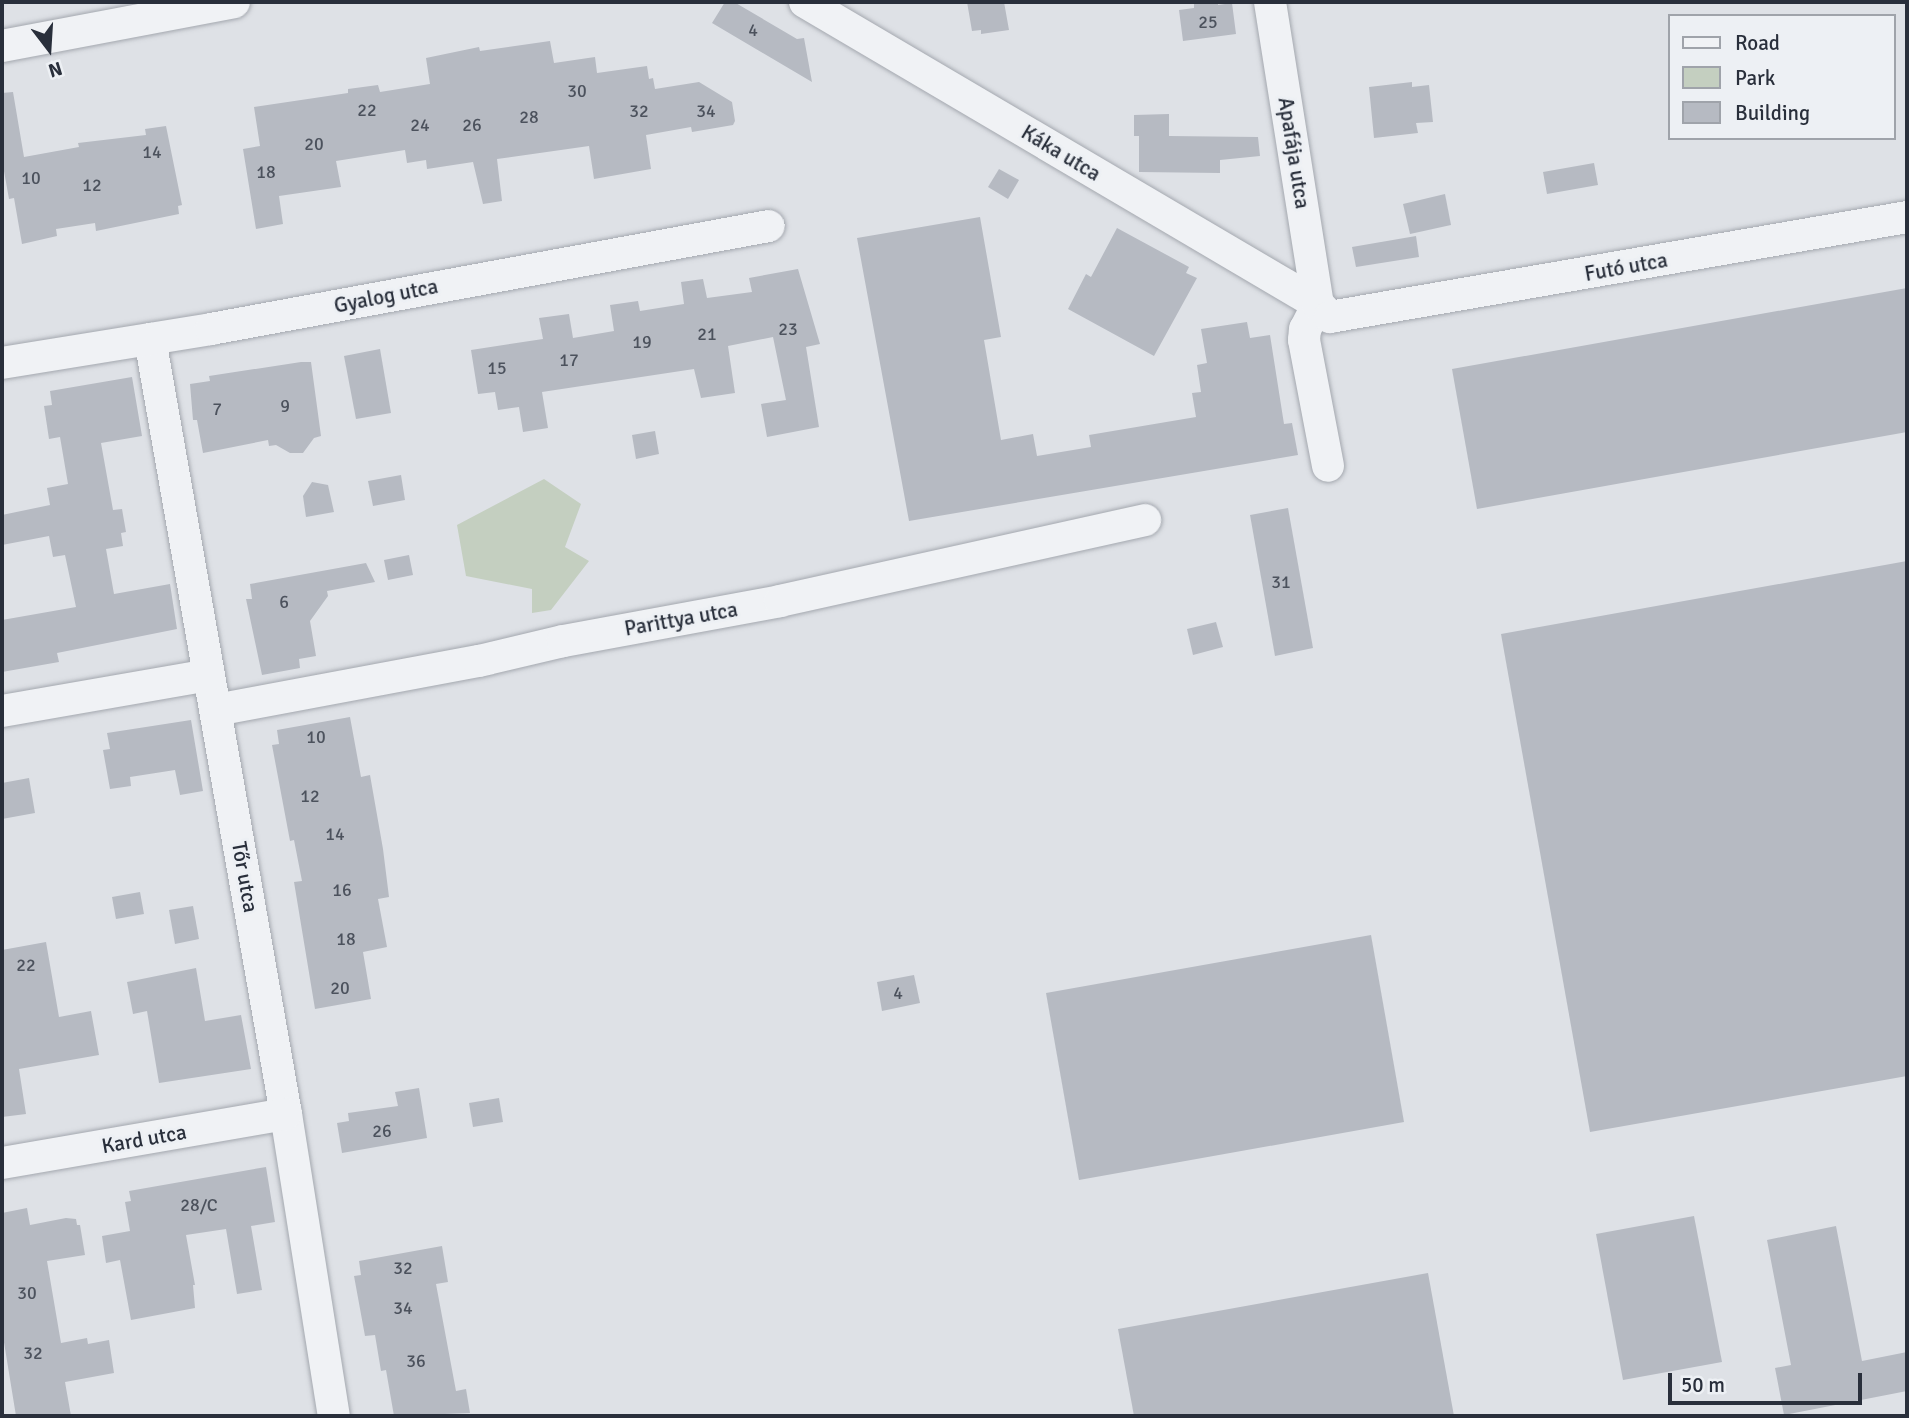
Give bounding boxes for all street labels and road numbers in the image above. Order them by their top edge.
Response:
street label: Apafája utca [1273,95,1315,211]
street label: Káka utca [1017,119,1105,187]
street label: Futó utca [1583,247,1669,287]
street label: Gyalog utca [332,274,440,318]
street label: Parittya utca [622,597,740,641]
street label: Tőr utca [226,840,264,914]
street label: Kard utca [100,1119,188,1159]

